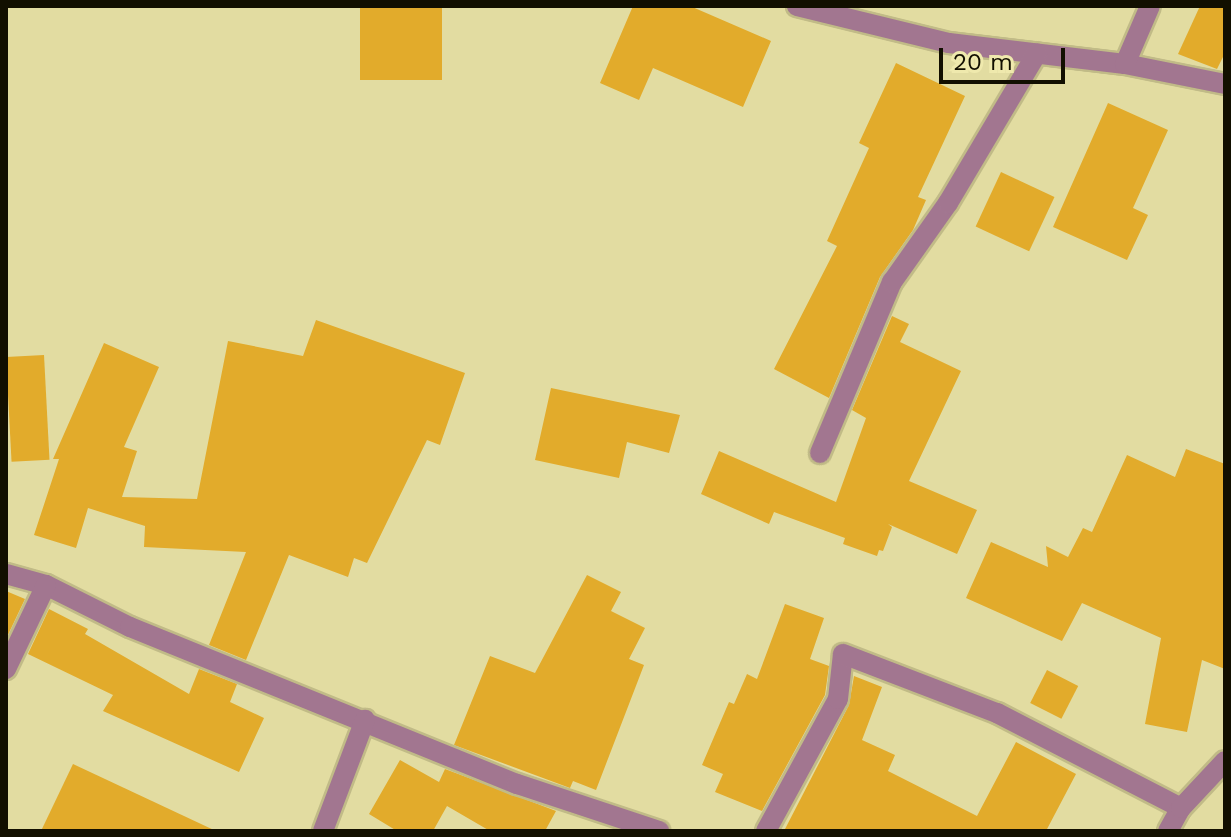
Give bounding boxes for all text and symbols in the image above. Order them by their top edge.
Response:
scale bar [943,32,1069,82]
text: 20 m [953,48,1013,76]

